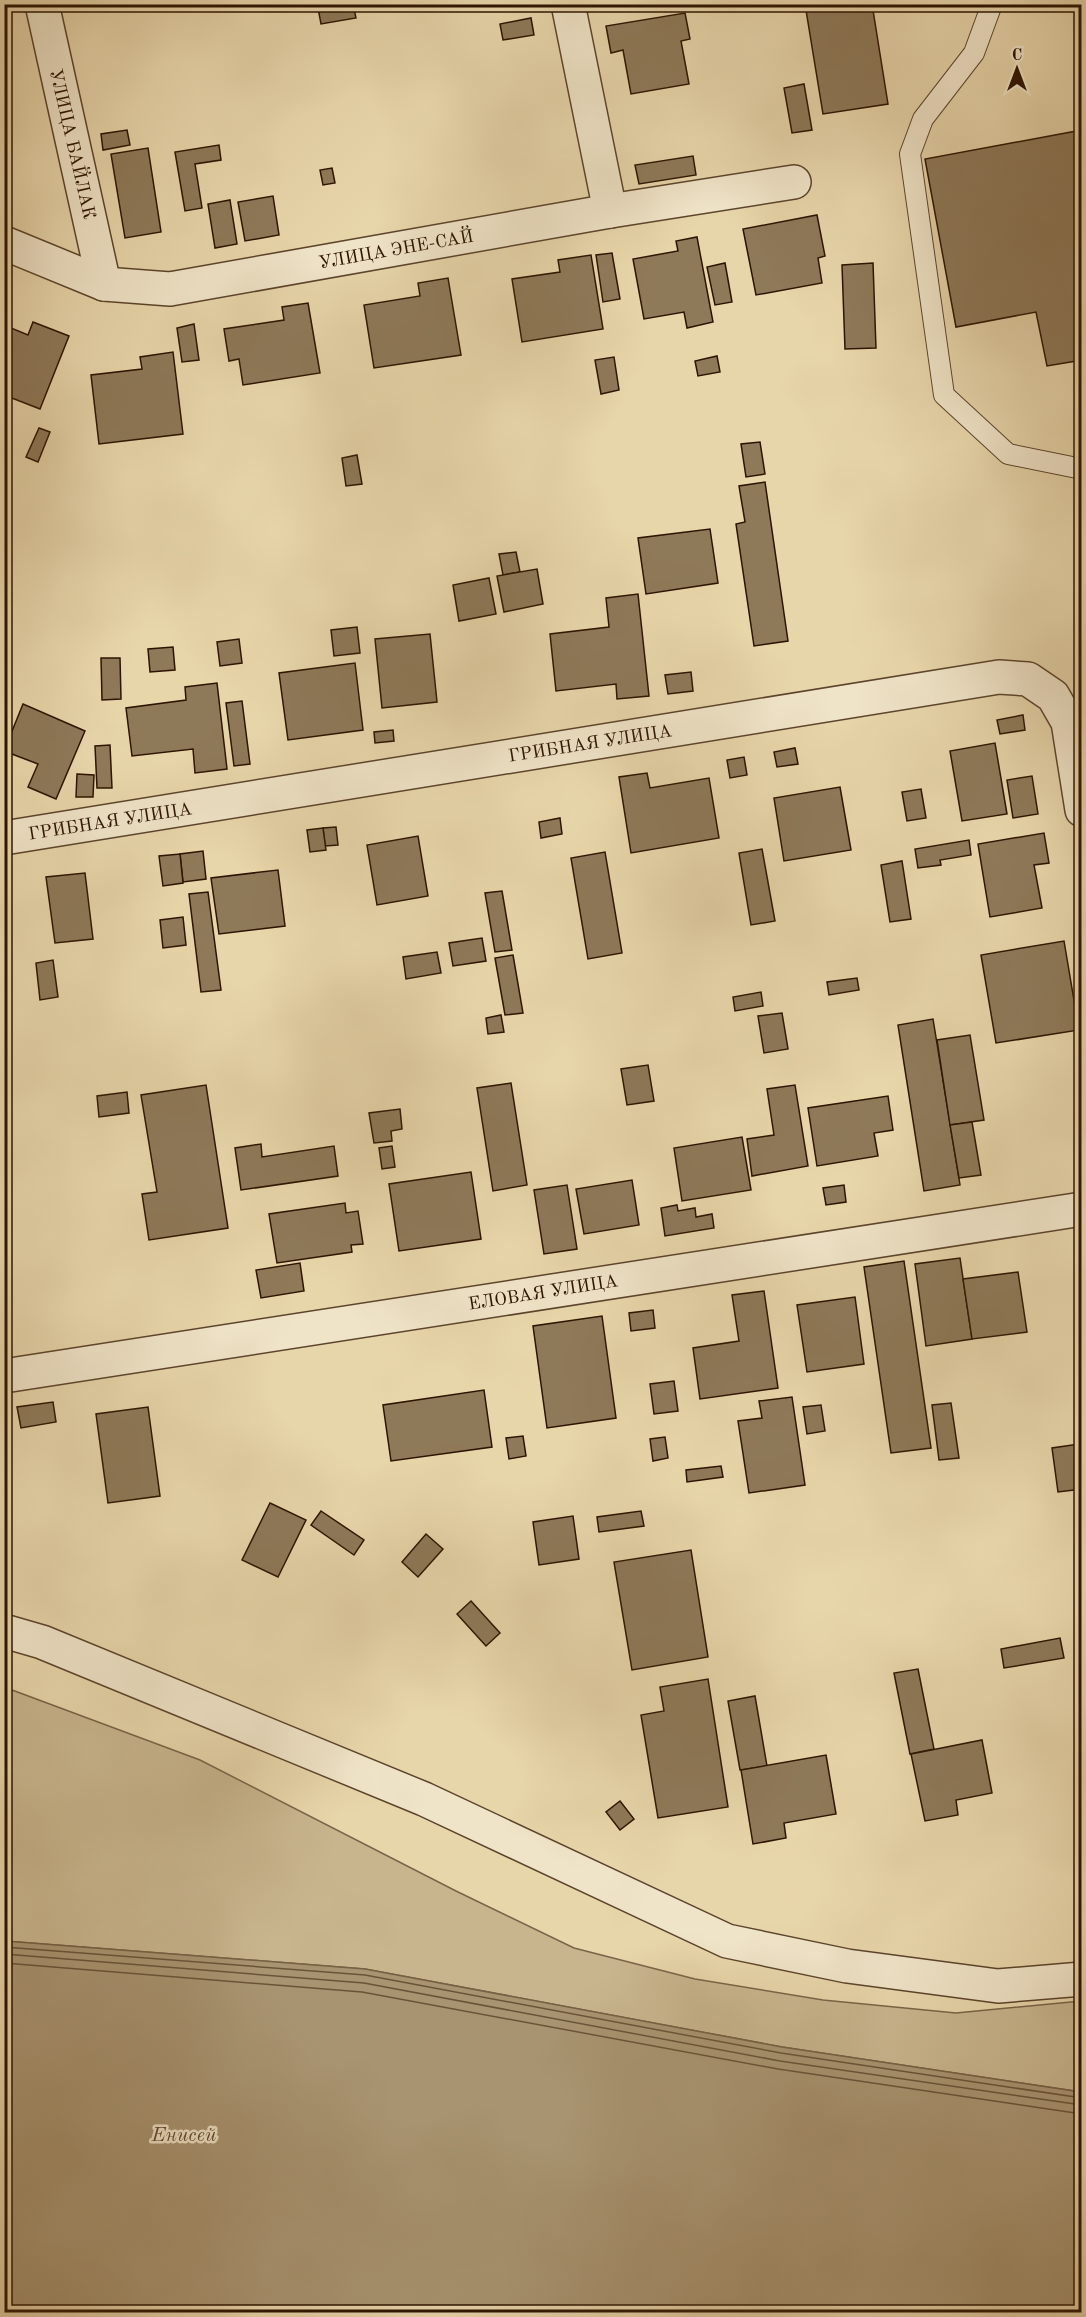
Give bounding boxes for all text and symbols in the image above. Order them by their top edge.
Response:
north arrow [987,39,1047,99]
text: С [1012,48,1022,64]
street label: УЛИЦА БАЙЛАК [46,66,102,221]
street label: УЛИЦА ЭНЕ-САЙ [317,224,475,272]
street label: ГРИБНАЯ УЛИЦА [507,722,673,766]
street label: ГРИБНАЯ УЛИЦА [27,800,193,844]
street label: ЕЛОВАЯ УЛИЦА [467,1272,620,1314]
water label: Енисей [151,2126,216,2146]

